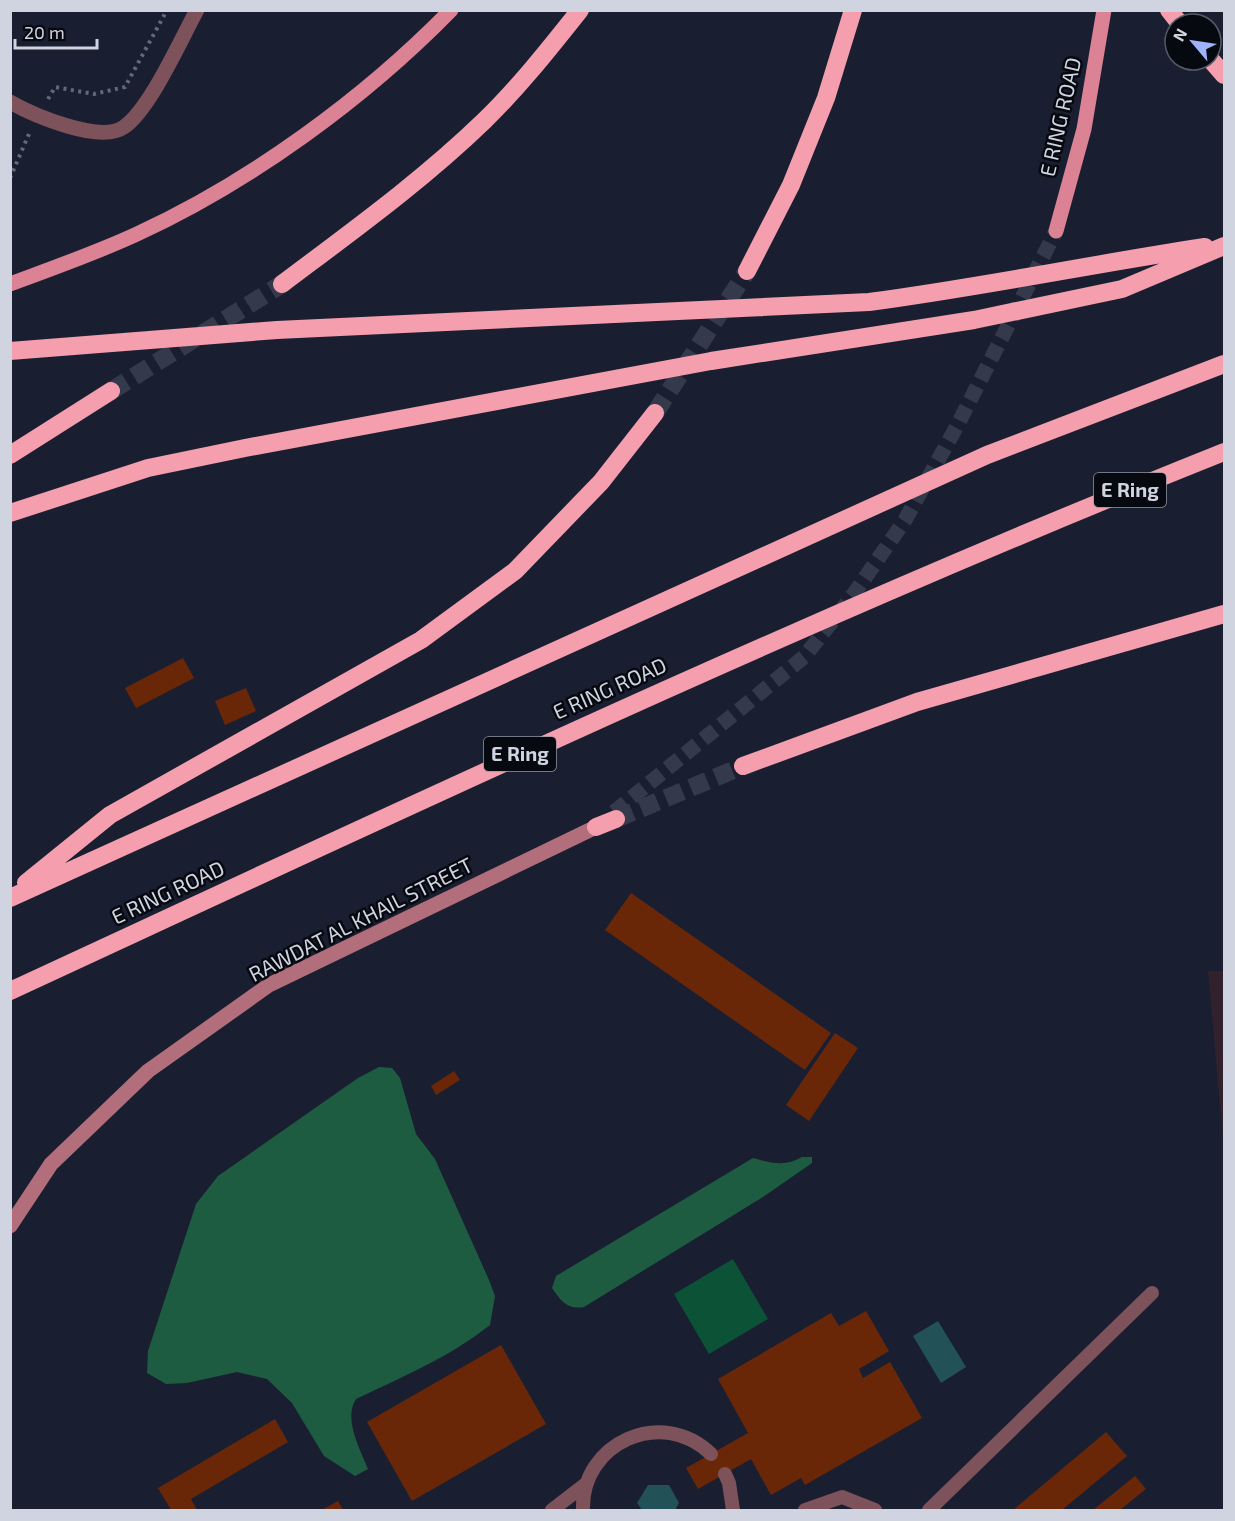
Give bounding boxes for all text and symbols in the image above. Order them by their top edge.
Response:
scale bar [15,12,98,50]
north arrow [1163,12,1223,72]
text: 20 m [24,21,65,43]
text: N [1168,25,1191,44]
street label: E RING ROAD [1034,55,1085,179]
road number: E Ring [1094,473,1166,507]
street label: E RING ROAD [549,651,670,724]
road number: E Ring [484,737,556,771]
street label: RAWDAT AL KHAIL STREET [244,851,476,986]
street label: E RING ROAD [107,855,228,929]

